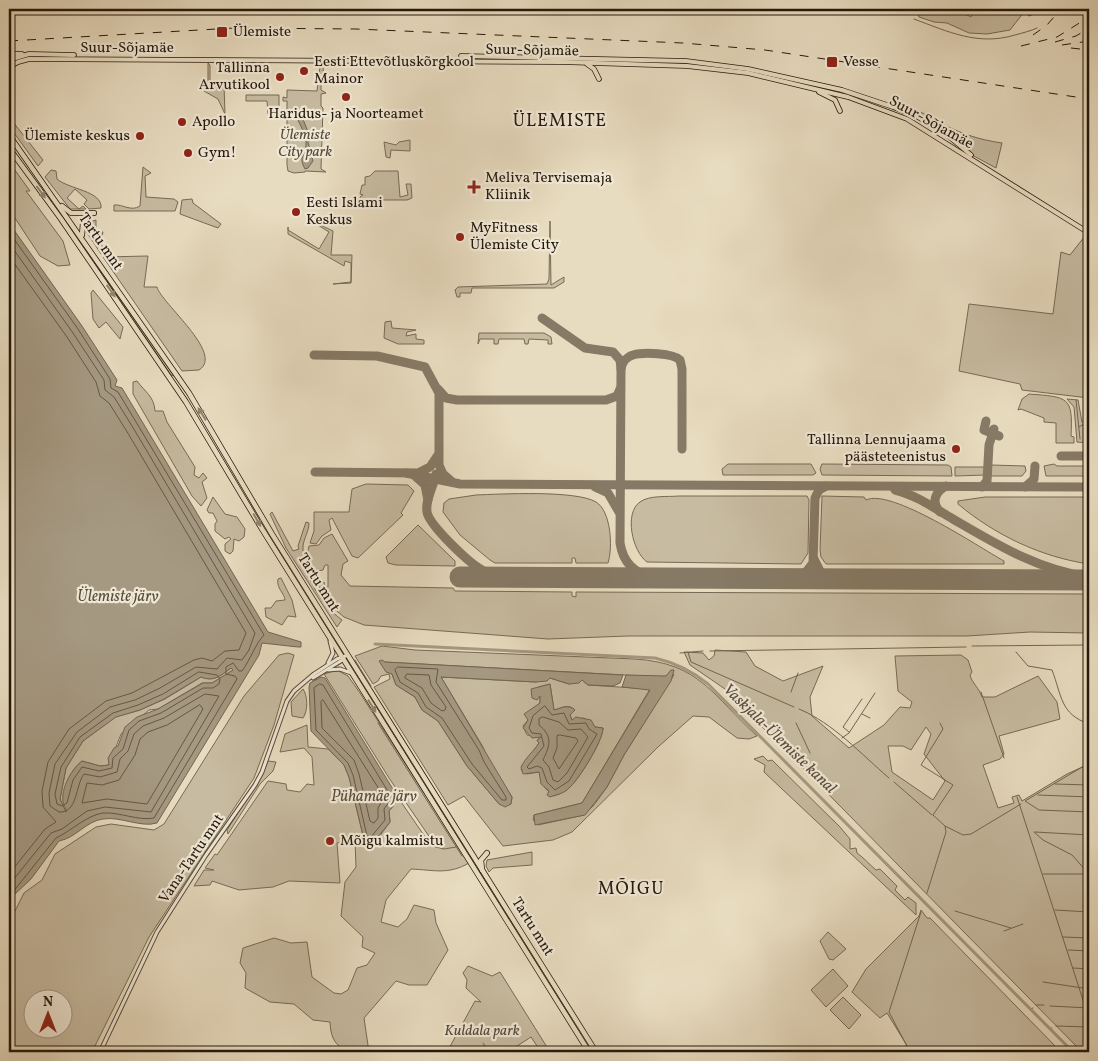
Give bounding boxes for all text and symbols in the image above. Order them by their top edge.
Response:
place label: Ülemiste [233,22,291,43]
marker: Ülemiste [215,25,229,39]
street label: Suur-Sõjamäe [80,38,174,59]
street label: Suur-Sõjamäe [485,40,579,62]
place label: Eesti Ettevõtluskõrgkool Mainor [314,52,474,90]
place label: Vesse [843,52,879,73]
marker: Vesse [825,55,839,69]
place label: Tallinna Arvutikool [199,58,270,96]
marker: Eesti Ettevõtluskõrgkool Mainor [298,65,310,77]
marker: Tallinna Arvutikool [274,71,286,83]
marker: Haridus- ja Noorteamet [340,91,352,103]
street label: Suur-Sõjamäe [885,91,977,155]
place label: Haridus- ja Noorteamet [268,104,424,125]
district label: ÜLEMISTE [513,109,607,134]
place label: Apollo [192,112,235,133]
marker: Apollo [176,116,188,128]
park label: Ülemiste City park [278,125,332,163]
place label: Ülemiste keskus [24,126,130,147]
marker: Ülemiste keskus [134,130,146,142]
place label: Gym! [198,143,237,164]
marker: Gym! [182,147,194,159]
place label: Meliva Tervisemaja Kliinik [485,168,612,206]
marker: Meliva Tervisemaja Kliinik [467,180,481,194]
one-way arrow [35,185,46,198]
place label: Eesti Islami Keskus [306,193,383,231]
marker: Eesti Islami Keskus [290,206,302,218]
street label: Tartu mnt [73,209,127,275]
place label: MyFitness Ülemiste City [470,218,559,256]
marker: MyFitness Ülemiste City [454,231,466,243]
one-way arrow [106,284,116,298]
one-way arrow [198,408,207,421]
place label: Tallinna Lennujaama päästeteenistus [807,430,946,468]
marker: Tallinna Lennujaama päästeteenistus [950,443,962,455]
one-way arrow [253,514,262,527]
street label: Tartu mnt [292,550,344,616]
water label: Ülemiste järv [77,586,159,608]
water label: Vaskjala-Ülemiste kanal [717,679,841,799]
one-way arrow [368,700,377,713]
water label: Pühamäe järv [331,786,418,808]
street label: Vana-Tartu mnt [154,810,230,908]
place label: Mõigu kalmistu [340,831,443,852]
marker: Mõigu kalmistu [324,835,336,847]
district label: MÕIGU [598,877,664,902]
street label: Tartu mnt [506,894,558,960]
north arrow [22,988,72,1038]
text: N [43,993,53,1012]
park label: Kuldala park [444,1021,520,1042]

